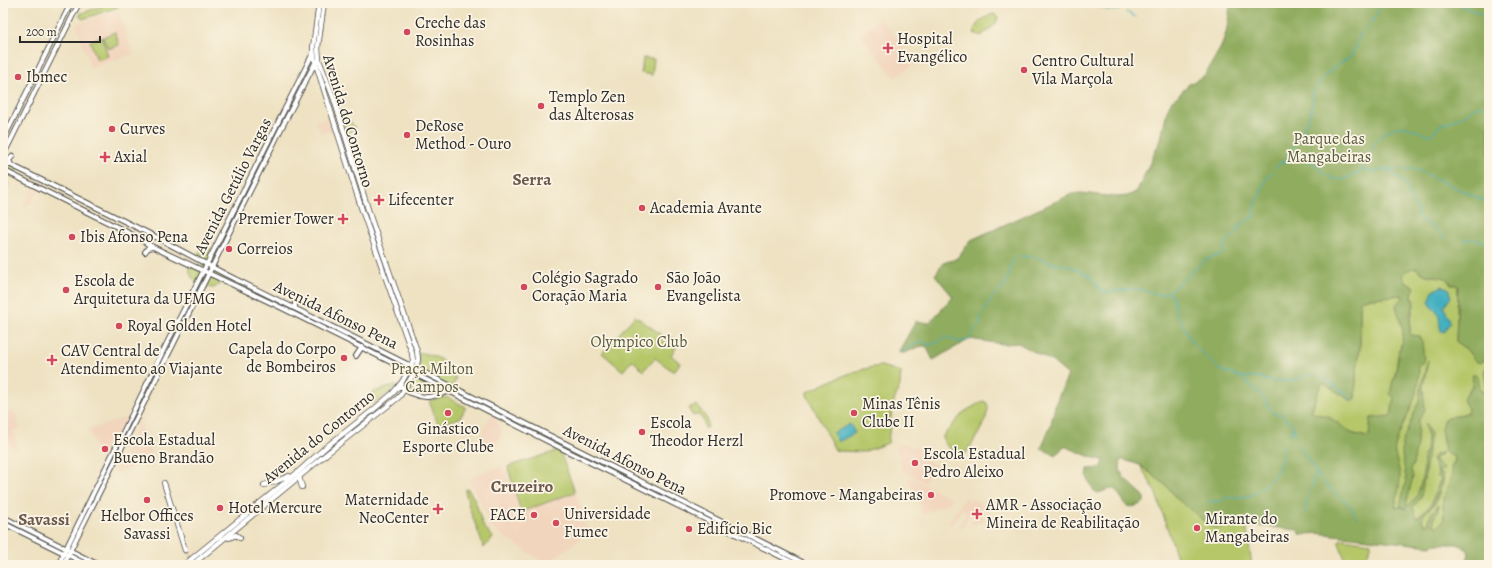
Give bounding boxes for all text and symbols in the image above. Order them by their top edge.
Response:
place label: Creche das Rosinhas [415,12,486,52]
scale bar [20,18,100,44]
text: 200 m [26,24,57,40]
marker: Creche das Rosinhas [402,27,412,37]
place label: Hospital Evangélico [897,28,967,68]
marker: Hospital Evangélico [882,42,894,54]
place label: Centro Cultural Vila Marçola [1031,50,1134,90]
street label: Avenida do Contorno [317,51,379,190]
marker: Centro Cultural Vila Marçola [1019,65,1029,75]
place label: Ibmec [26,66,67,88]
marker: Ibmec [13,72,23,82]
place label: Templo Zen das Alterosas [549,86,634,126]
marker: Templo Zen das Alterosas [536,101,546,111]
street label: Avenida Getúlio Vargas [189,114,277,259]
place label: DeRose Method - Ouro [415,115,511,155]
place label: Curves [120,118,166,140]
marker: Curves [107,124,117,134]
park label: Parque das Mangabeiras [1287,128,1371,168]
marker: DeRose Method - Ouro [402,130,412,140]
place label: Axial [113,146,147,168]
marker: Axial [99,151,111,163]
district label: Serra [513,168,552,191]
place label: Lifecenter [388,189,454,211]
marker: Lifecenter [373,194,385,206]
place label: Academia Avante [649,197,762,219]
marker: Academia Avante [637,203,647,213]
place label: Premier Tower [238,208,334,230]
marker: Premier Tower [337,213,349,225]
place label: Ibis Afonso Pena [80,226,189,248]
marker: Ibis Afonso Pena [67,232,77,242]
place label: Correios [237,238,293,260]
marker: Correios [224,244,234,254]
place label: Colégio Sagrado Coração Maria [532,267,638,307]
place label: São João Evangelista [666,267,741,307]
place label: Escola de Arquitetura da UFMG [73,270,216,310]
street label: Avenida Afonso Pena [269,275,402,355]
marker: Colégio Sagrado Coração Maria [519,282,529,292]
marker: São João Evangelista [653,282,663,292]
marker: Escola de Arquitetura da UFMG [61,285,71,295]
place label: Royal Golden Hotel [127,315,251,337]
marker: Royal Golden Hotel [114,321,124,331]
park label: Olympico Club [591,331,687,353]
place label: Capela do Corpo de Bombeiros [228,338,336,378]
place label: CAV Central de Atendimento ao Viajante [60,340,223,380]
marker: Capela do Corpo de Bombeiros [339,353,349,363]
marker: CAV Central de Atendimento ao Viajante [46,354,58,366]
park label: Praça Milton Campos [390,358,474,398]
street label: Avenida do Contorno [258,385,380,490]
place label: Minas Tênis Clube II [862,393,940,433]
marker: Ginástico Esporte Clube [443,408,453,418]
marker: Minas Tênis Clube II [849,408,859,418]
place label: Escola Theodor Herzl [650,412,743,452]
place label: Ginástico Esporte Clube [402,418,494,458]
street label: Avenida Afonso Pena [559,419,691,501]
marker: Escola Theodor Herzl [637,427,647,437]
place label: Escola Estadual Bueno Brandão [113,429,215,469]
place label: Escola Estadual Pedro Aleixo [923,443,1025,483]
marker: Escola Estadual Bueno Brandão [100,444,110,454]
marker: Escola Estadual Pedro Aleixo [910,458,920,468]
district label: Cruzeiro [491,475,554,498]
place label: Promove - Mangabeiras [769,484,923,506]
place label: Maternidade NeoCenter [344,489,429,529]
marker: Promove - Mangabeiras [926,490,936,500]
place label: AMR - Associação Mineira de Reabilitação [985,494,1140,534]
marker: Helbor Offices Savassi [142,495,152,505]
place label: Hotel Mercure [228,497,322,519]
marker: Hotel Mercure [215,503,225,513]
marker: Maternidade NeoCenter [432,503,444,515]
place label: Universidade Fumec [564,503,651,543]
place label: FACE [489,504,526,526]
place label: Helbor Offices Savassi [100,505,194,545]
district label: Savassi [18,508,70,531]
marker: AMR - Associação Mineira de Reabilitação [971,508,983,520]
place label: Mirante do Mangabeiras [1205,508,1290,548]
marker: FACE [529,510,539,520]
marker: Universidade Fumec [551,518,561,528]
place label: Edifício Bic [697,518,772,540]
marker: Mirante do Mangabeiras [1192,523,1202,533]
marker: Edifício Bic [684,524,694,534]

